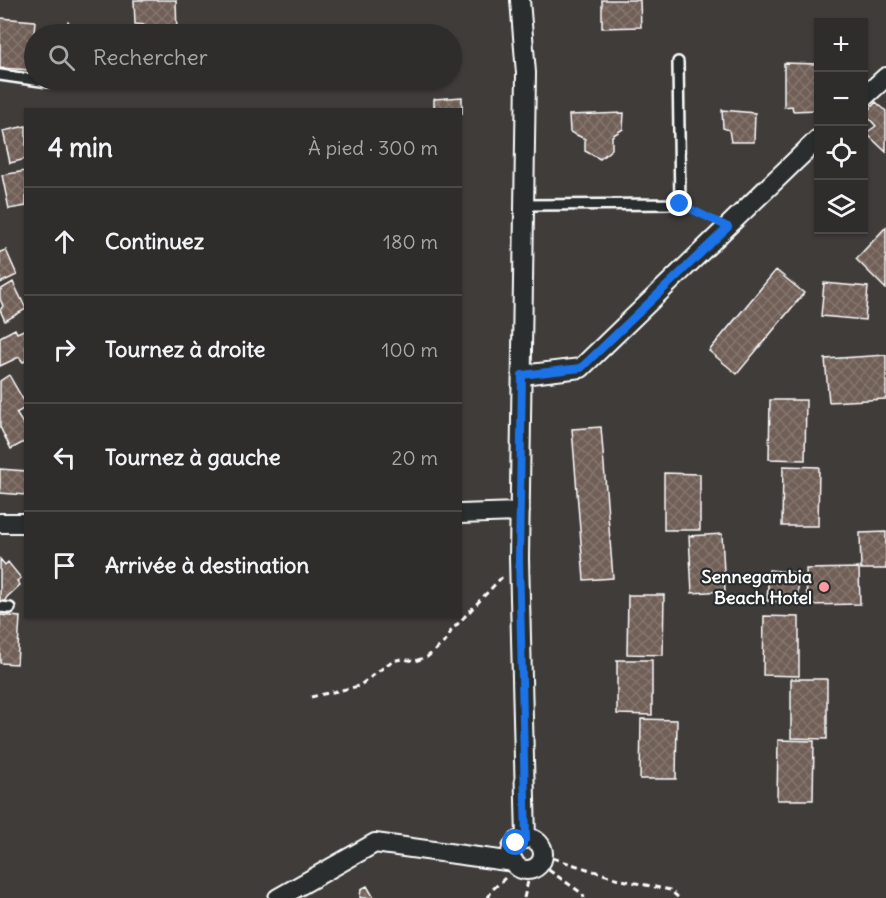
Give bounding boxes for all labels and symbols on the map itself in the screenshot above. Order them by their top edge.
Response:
route end [666,190,692,216]
place label: Sennegambia Beach Hotel [701,565,812,609]
marker: Sennegambia Beach Hotel [817,580,831,594]
route start [502,829,528,855]

